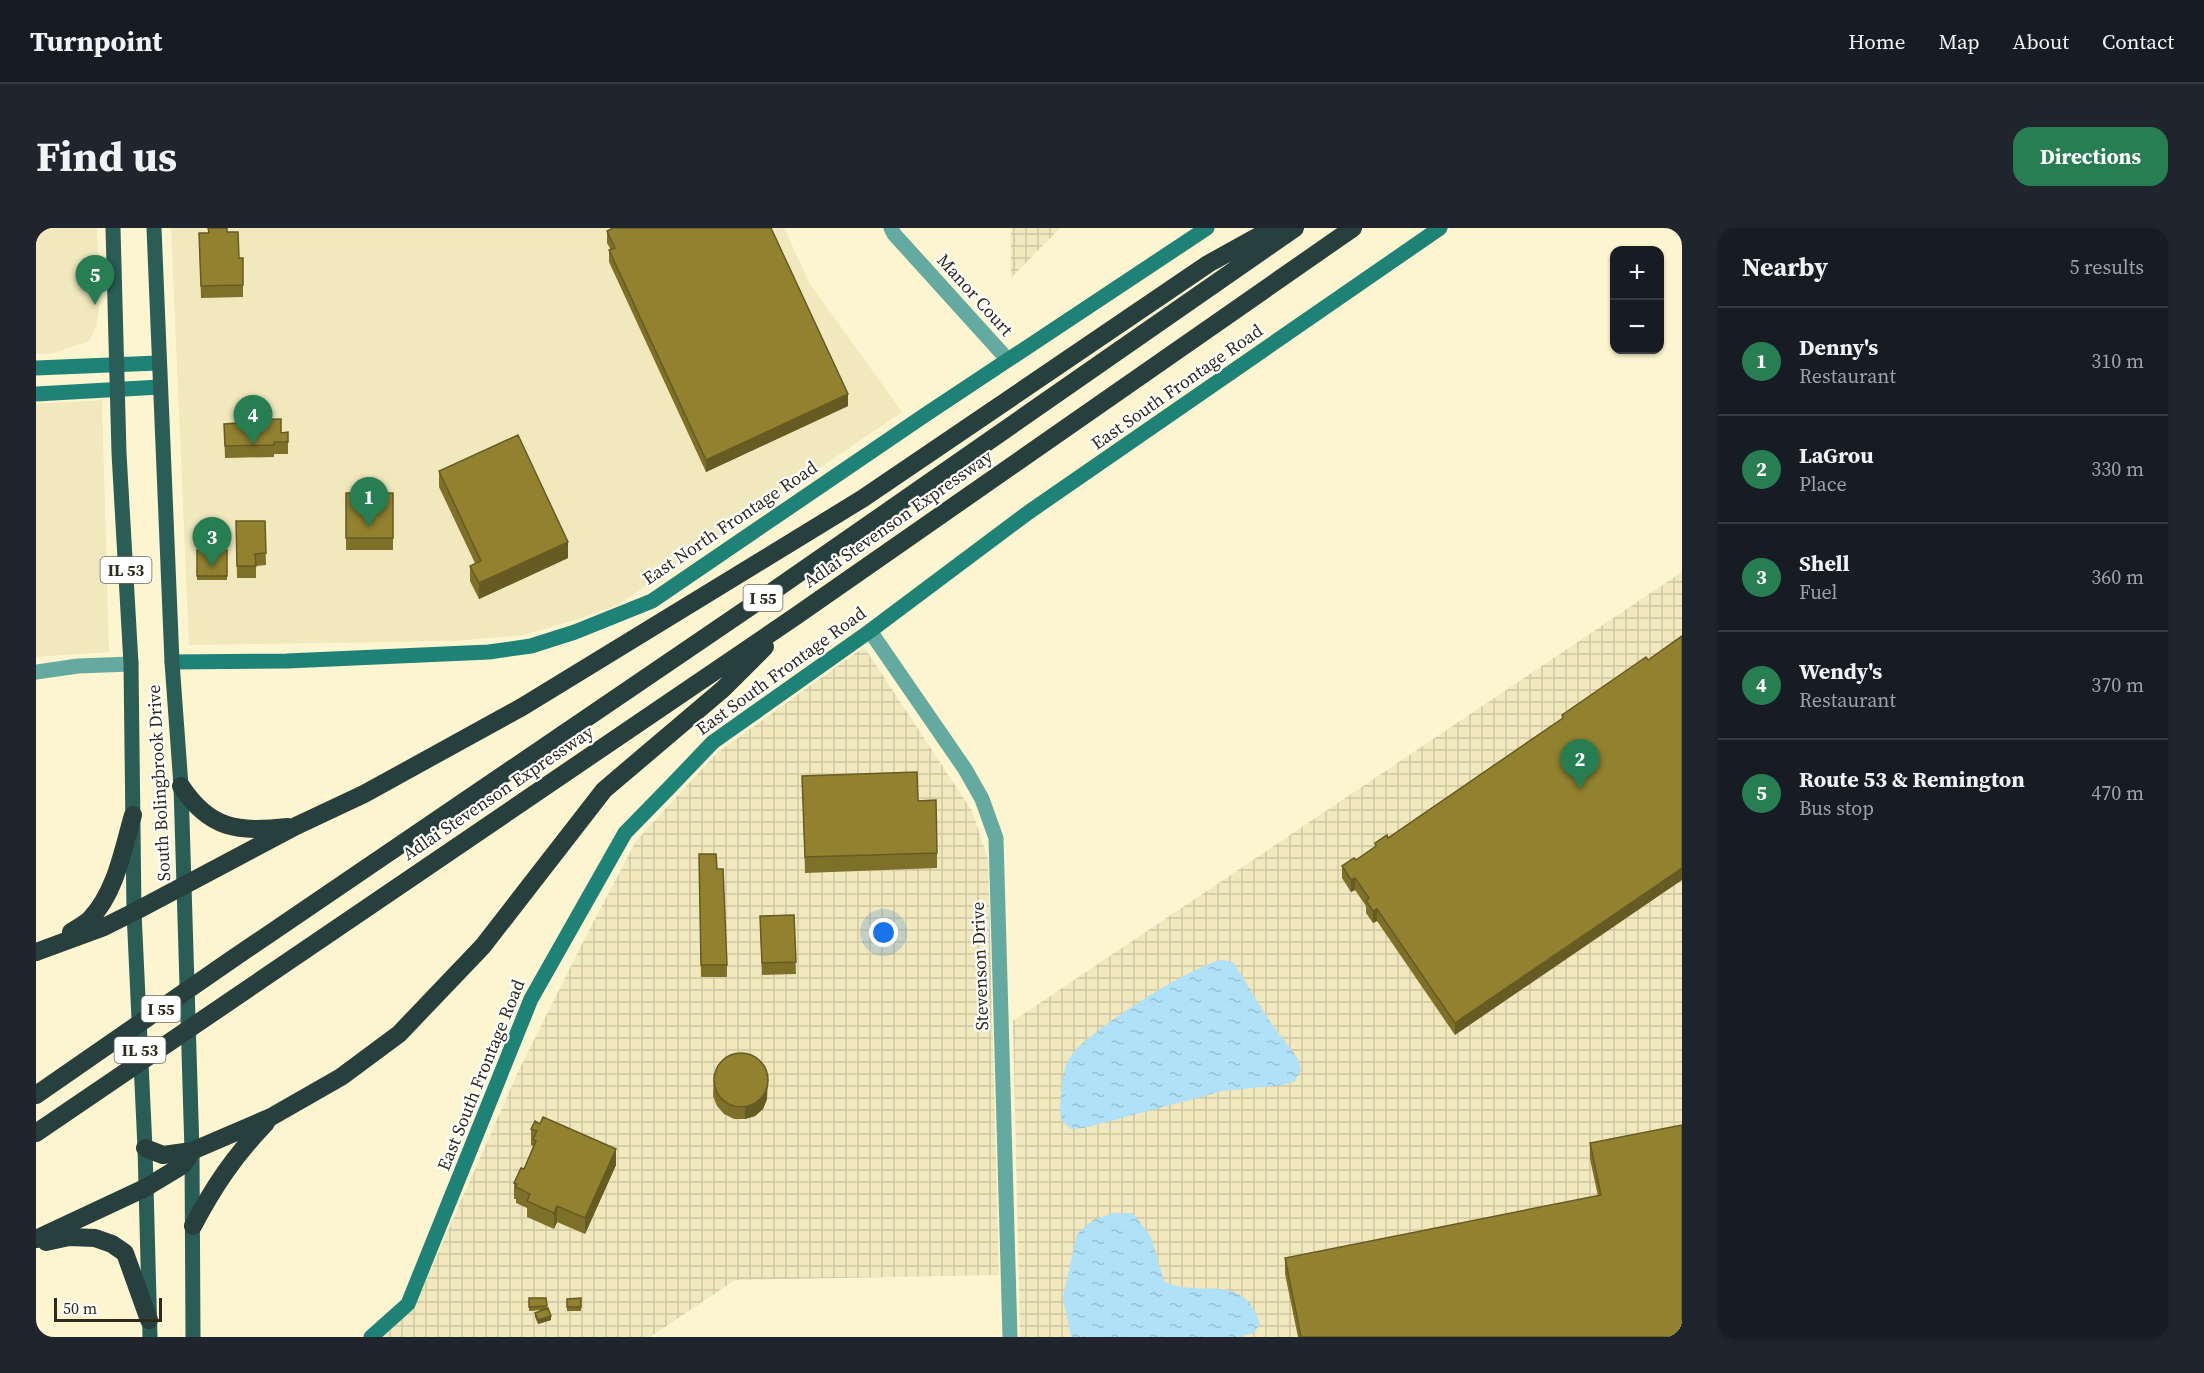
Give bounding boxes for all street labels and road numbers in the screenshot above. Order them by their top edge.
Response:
street label: Manor Court [932,248,1019,341]
street label: East South Frontage Road [1086,318,1268,455]
street label: Adlai Stevenson Expressway [798,443,998,594]
street label: East North Frontage Road [637,455,822,591]
road number: IL 53 [100,557,152,583]
road number: I 55 [744,585,782,611]
street label: East South Frontage Road [691,600,871,741]
street label: South Bolingbrook Drive [141,684,176,882]
street label: Adlai Stevenson Expressway [397,719,599,866]
street label: Stevenson Drive [965,901,994,1031]
street label: East South Frontage Road [431,975,530,1174]
road number: I 55 [142,996,180,1022]
road number: IL 53 [114,1037,166,1063]

